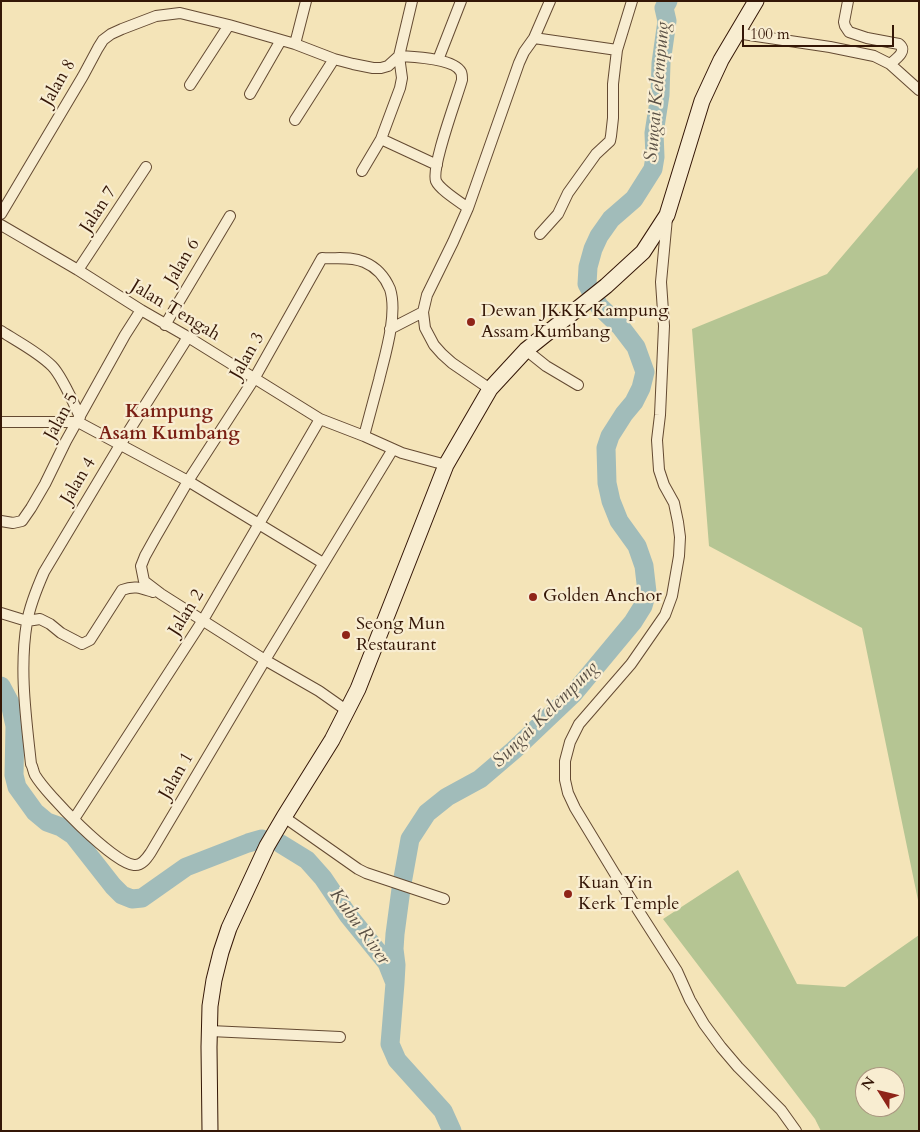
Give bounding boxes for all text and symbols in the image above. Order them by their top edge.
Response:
scale bar [745,15,898,47]
water label: Sungai Kelempung [640,21,676,163]
text: 100 m [750,24,790,44]
street label: Jalan 8 [37,56,81,110]
street label: Jalan 7 [76,183,122,237]
street label: Jalan 6 [161,235,205,289]
street label: Jalan Tengah [126,276,224,346]
place label: Dewan JKKK Kampung Assam Kumbang [481,301,668,344]
marker: Dewan JKKK Kampung Assam Kumbang [465,316,477,328]
street label: Jalan 3 [226,329,270,383]
street label: Jalan 5 [40,390,84,444]
district label: Kampung Asam Kumbang [98,402,240,446]
street label: Jalan 4 [57,454,101,508]
street label: Jalan 2 [164,586,210,640]
place label: Golden Anchor [543,586,662,608]
marker: Golden Anchor [527,591,539,603]
place label: Seong Mun Restaurant [356,614,445,656]
marker: Seong Mun Restaurant [340,629,352,641]
water label: Sungai Kelempung [488,657,604,773]
street label: Jalan 1 [155,749,199,803]
place label: Kuan Yin Kerk Temple [578,873,680,916]
water label: Kubu River [324,884,394,970]
marker: Kuan Yin Kerk Temple [562,888,574,900]
north arrow [855,1067,905,1117]
text: N [857,1073,880,1094]

